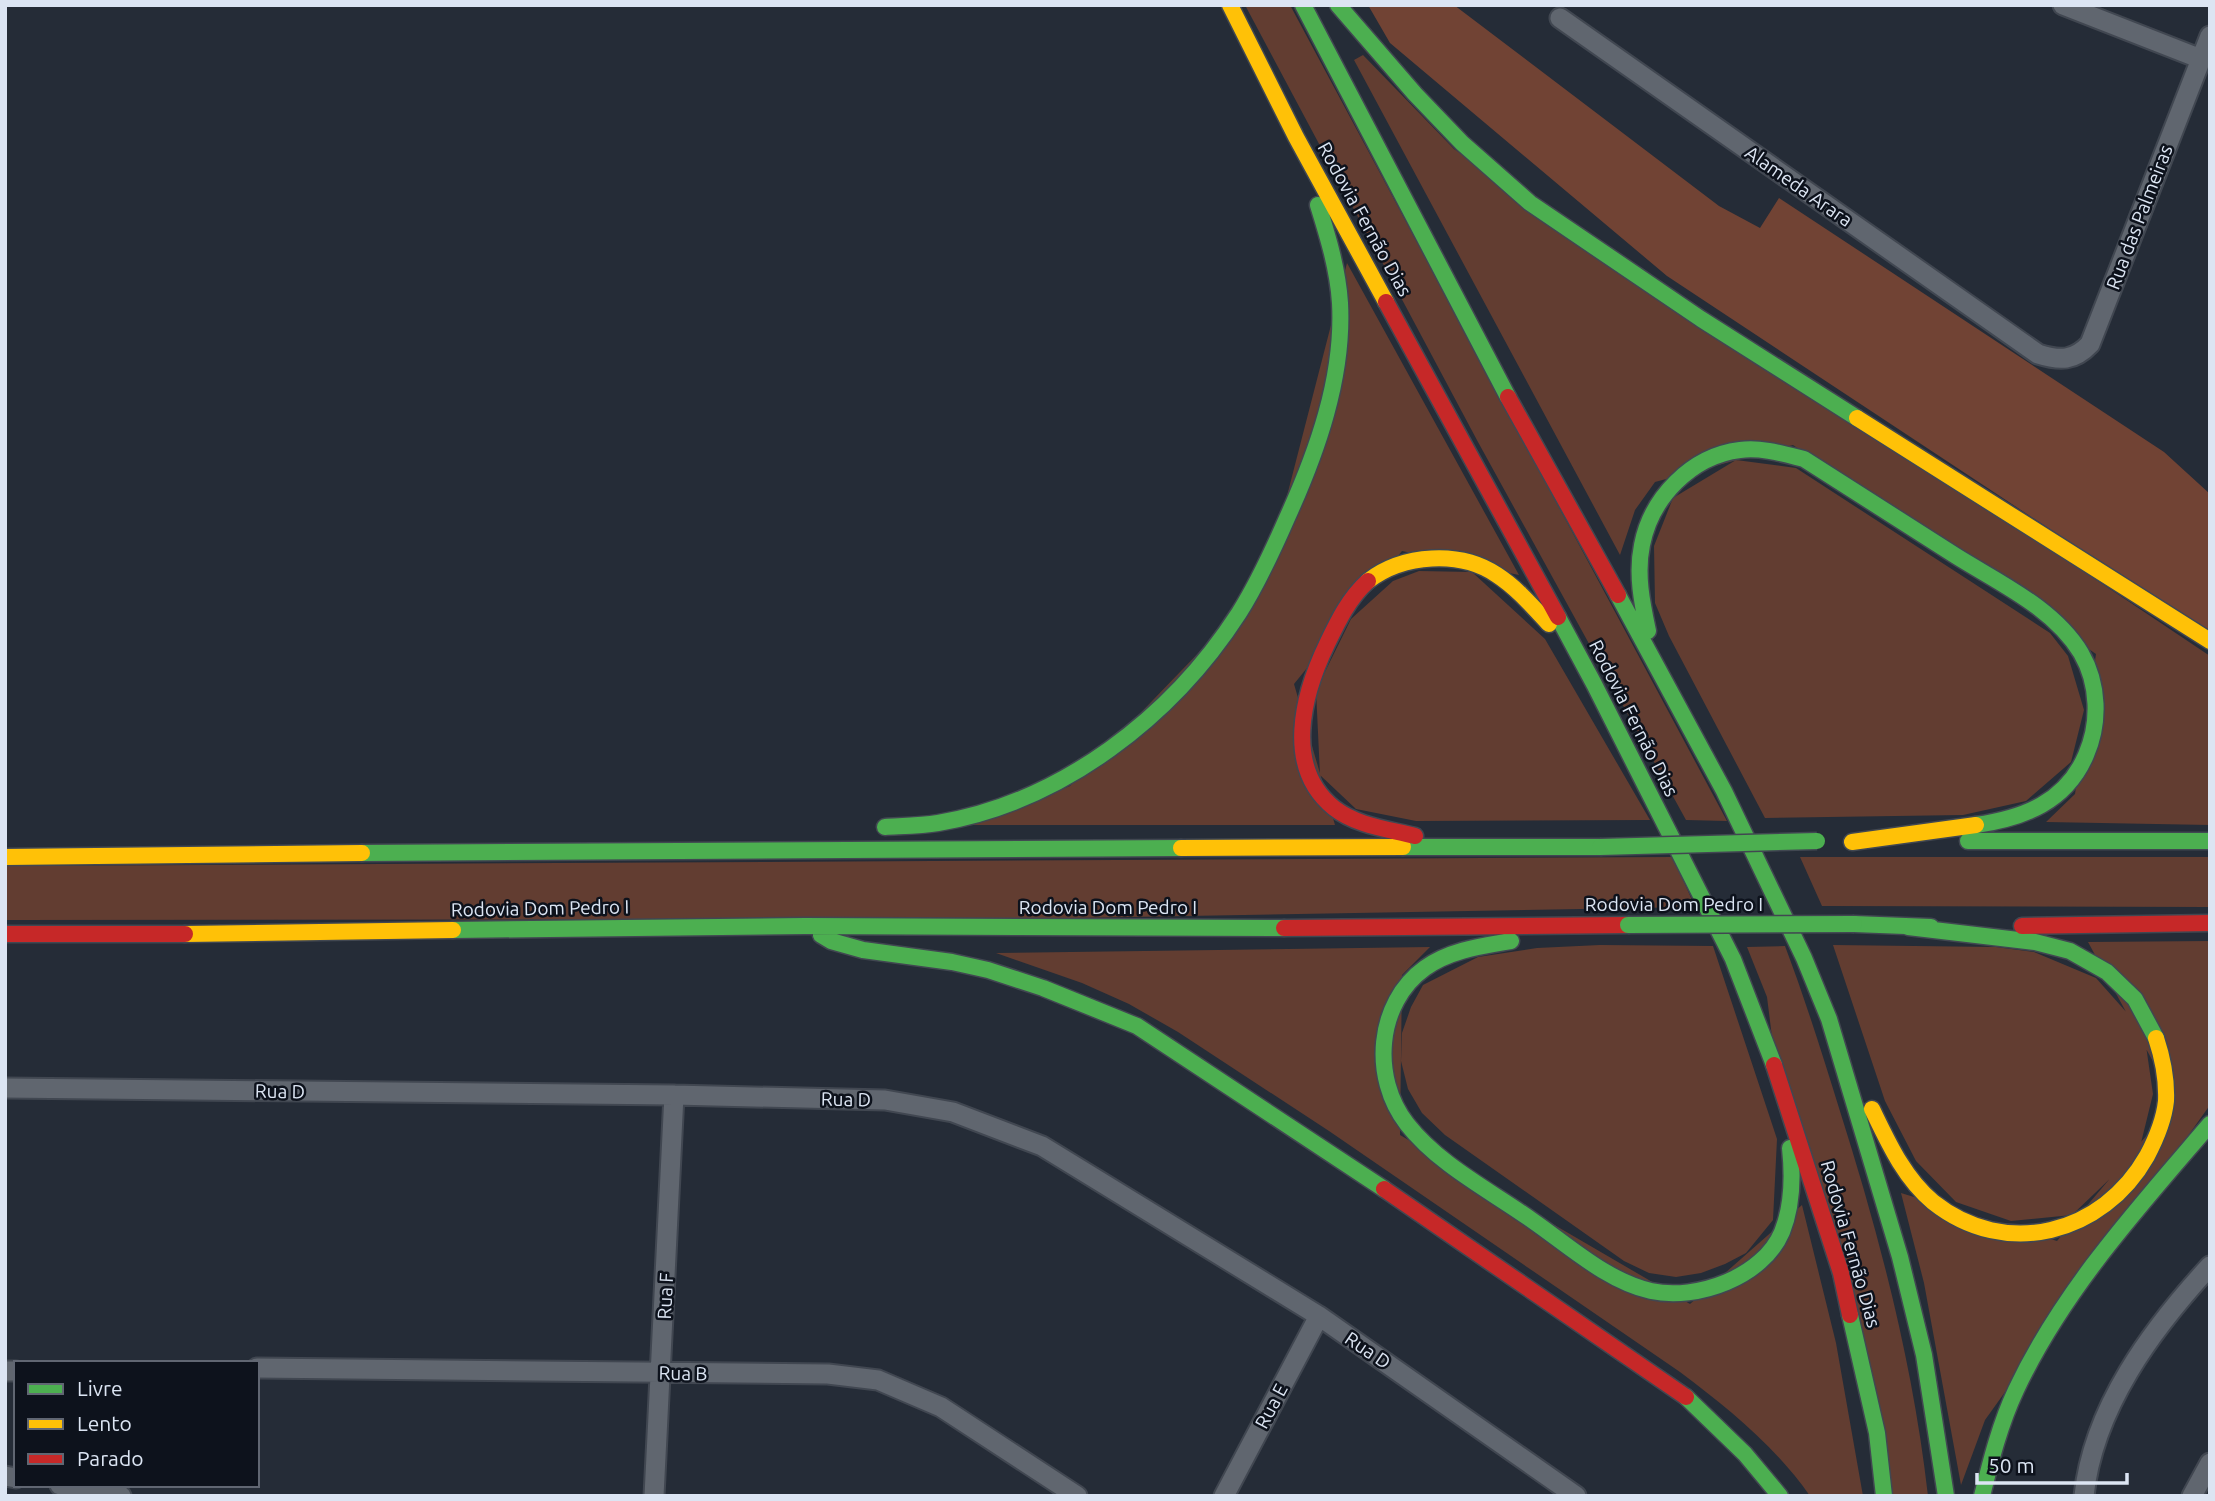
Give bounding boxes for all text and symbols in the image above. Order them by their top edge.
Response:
street label: Rodovia Fernão Dias [1313,138,1417,300]
street label: Alameda Arara [1741,141,1857,231]
street label: Rua das Palmeiras [2101,142,2177,292]
street label: Rodovia Fernão Dias [1585,636,1683,800]
street label: Rodovia Dom Pedro I [1585,893,1763,915]
street label: Rodovia Dom Pedro I [451,895,629,921]
street label: Rodovia Dom Pedro I [1019,896,1197,918]
street label: Rua D [255,1080,305,1102]
street label: Rua D [821,1088,871,1110]
street label: Rodovia Fernão Dias [1817,1158,1885,1330]
street label: Rua F [653,1272,677,1320]
street label: Rua D [1341,1327,1395,1373]
legend [14,1361,259,1487]
street label: Rua B [658,1362,708,1384]
text: Livre [77,1376,123,1400]
street label: Rua E [1250,1380,1292,1432]
text: Lento [77,1411,132,1435]
scale bar [1977,1442,2128,1486]
text: Parado [77,1446,143,1470]
text: 50 m [1988,1453,2035,1477]

